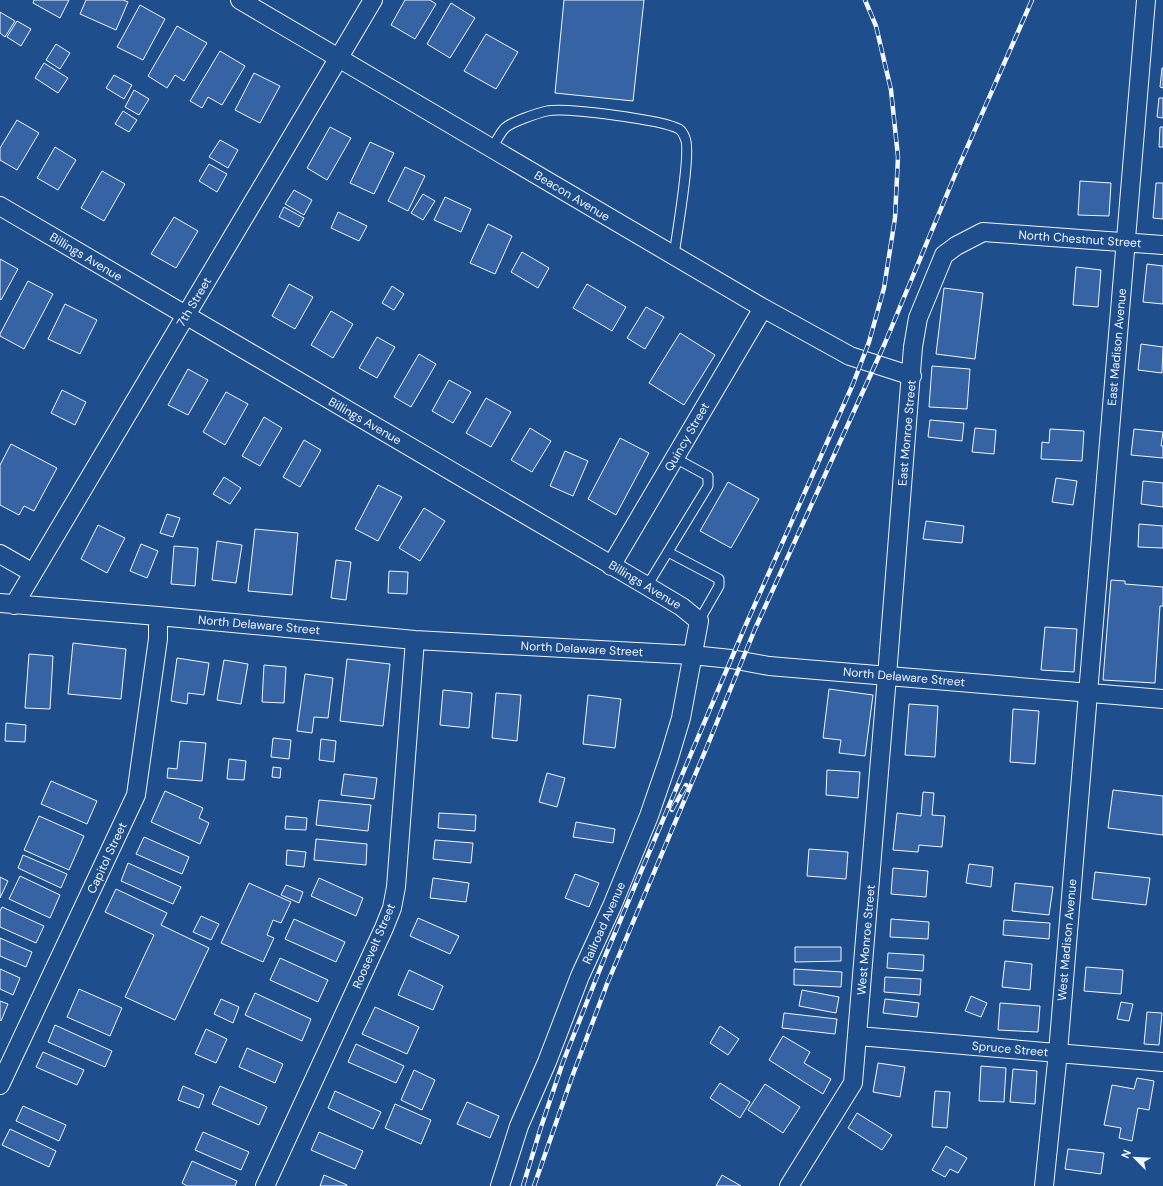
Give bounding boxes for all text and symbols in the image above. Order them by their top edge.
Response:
street label: Beacon Avenue [531,167,613,225]
street label: North Chestnut Street [1018,227,1142,251]
street label: Billings Avenue [47,229,125,285]
street label: 7th Street [173,274,215,330]
street label: East Madison Avenue [1104,287,1130,406]
street label: East Monroe Street [894,379,920,487]
street label: Billings Avenue [326,394,405,448]
street label: Quincy Street [661,400,713,474]
street label: Billings Avenue [606,557,684,613]
street label: North Delaware Street [197,612,321,638]
street label: North Delaware Street [520,638,644,660]
street label: North Delaware Street [842,664,966,690]
street label: Capitol Street [83,819,131,896]
street label: West Madison Avenue [1054,878,1080,1002]
street label: Railroad Avenue [579,879,629,967]
street label: West Monroe Street [853,884,879,996]
street label: Roosevelt Street [349,901,399,991]
street label: Spruce Street [971,1038,1049,1060]
north arrow [1115,1138,1155,1178]
text: N [1118,1147,1134,1160]

